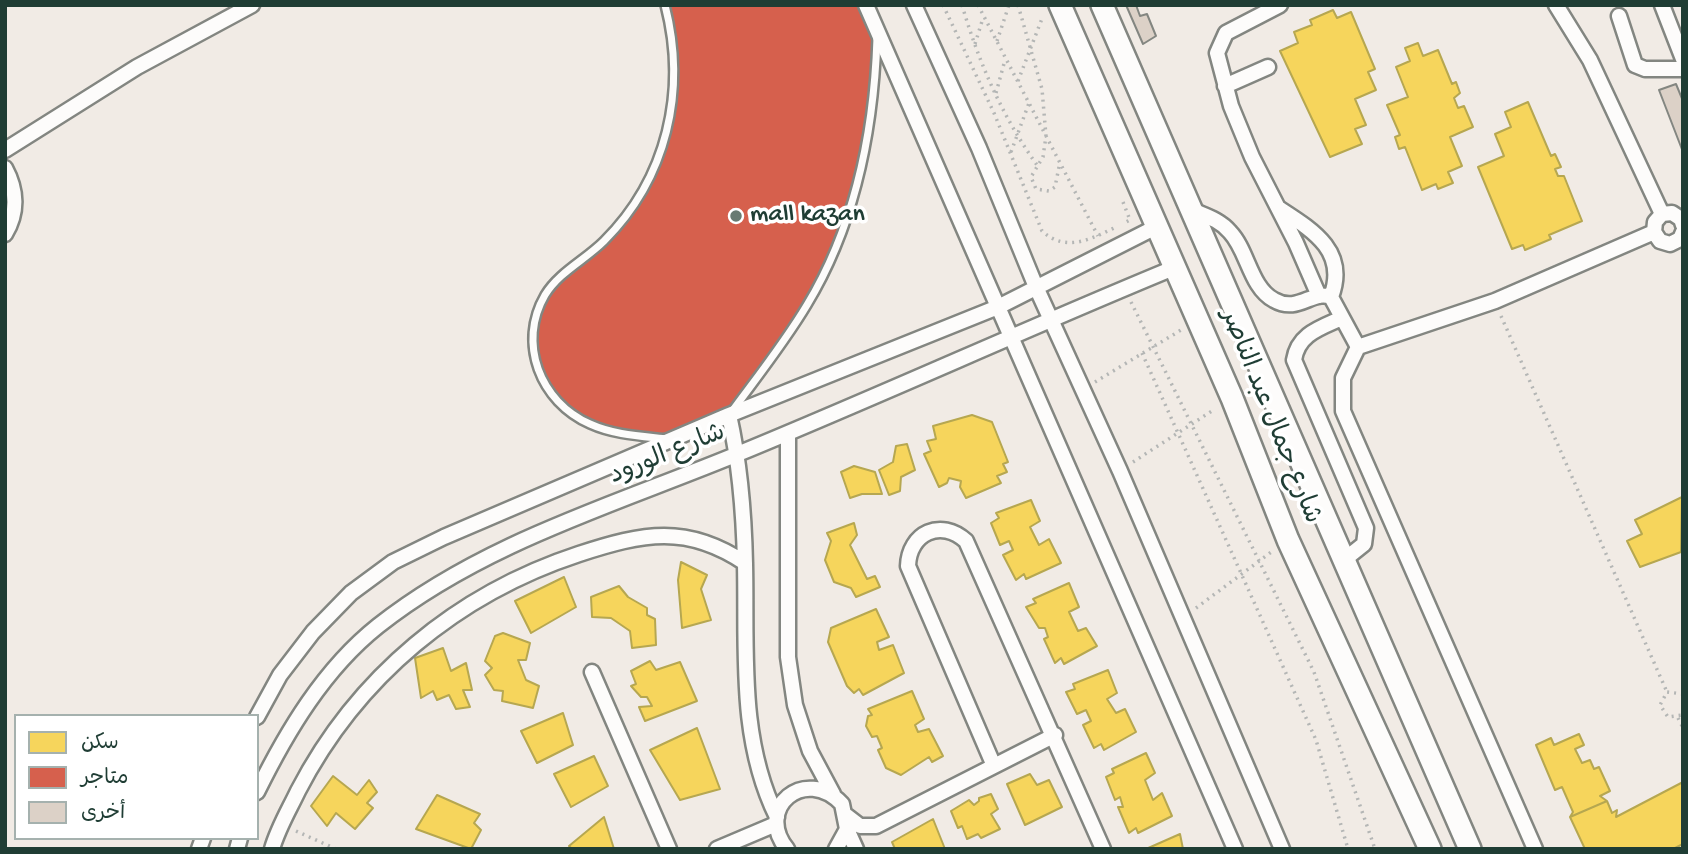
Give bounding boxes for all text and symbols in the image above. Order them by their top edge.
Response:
place label: mall kazan [750,200,865,232]
marker: mall kazan [728,208,744,224]
street label: شارع جمال عبد الناصر [1212,305,1326,529]
street label: شارع الورود [606,419,730,493]
legend [14,714,259,840]
text: سكن [81,732,119,757]
text: متاجر [81,767,128,792]
text: أخرى [81,802,125,827]

